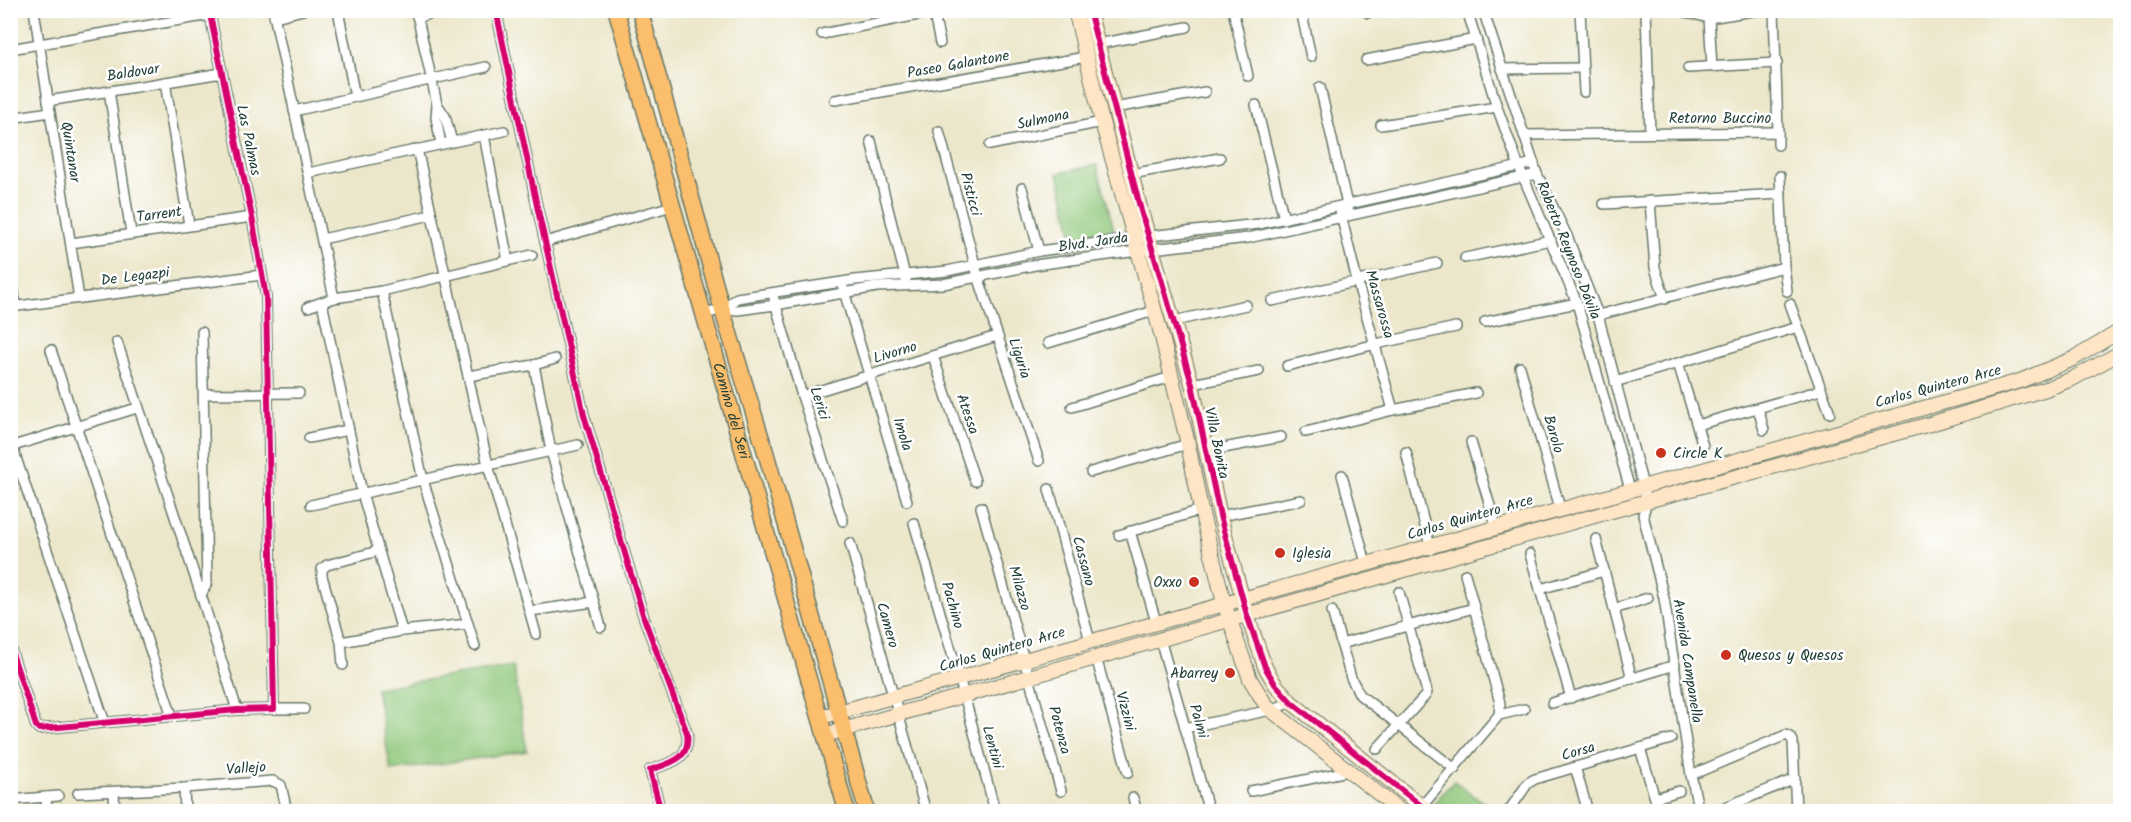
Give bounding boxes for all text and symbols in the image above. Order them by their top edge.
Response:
street label: Paseo Galantone [905,44,1011,86]
street label: Baldovar [105,57,162,89]
street label: Las Palmas [229,103,267,178]
street label: Sulmona [1015,103,1071,137]
street label: Retorno Buccino [1669,107,1771,131]
street label: Quintanar [53,120,87,185]
street label: Pisticci [953,170,988,220]
street label: Roberto Reynoso Dávila [1529,177,1607,323]
street label: Tarrent [135,200,184,230]
street label: Blvd. Jarda [1057,226,1130,260]
street label: De Legazpi [99,261,172,293]
street label: Massarossa [1358,267,1400,341]
street label: Livorno [870,335,920,371]
street label: Liguria [1001,335,1037,382]
street label: Carlos Quintero Arce [1872,358,2004,415]
street label: Camino del Seri [705,360,756,464]
street label: Lerici [802,384,836,424]
street label: Atessa [949,391,985,438]
street label: Villa Bonita [1197,405,1235,481]
street label: Barolo [1536,412,1570,456]
street label: Imola [886,414,919,454]
place label: Circle K [1673,442,1723,466]
marker: Circle K [1654,446,1668,460]
street label: Carlos Quintero Arce [1404,488,1536,547]
street label: Cassano [1065,534,1101,589]
place label: Iglesia [1292,542,1331,566]
marker: Iglesia [1273,546,1287,560]
street label: Milazzo [1001,563,1037,614]
place label: Oxxo [1153,571,1182,595]
marker: Oxxo [1187,575,1201,589]
street label: Pachino [934,579,970,632]
street label: Avenida Campanella [1665,597,1709,725]
street label: Camero [869,600,905,651]
street label: Carlos Quintero Arce [936,620,1068,679]
place label: Quesos y Quesos [1738,644,1844,668]
marker: Quesos y Quesos [1719,648,1733,662]
place label: Abarrey [1170,662,1219,686]
marker: Abarrey [1223,666,1237,680]
street label: Vizzini [1108,689,1142,735]
street label: Palmi [1182,701,1215,742]
street label: Potenza [1041,703,1077,757]
street label: Lentini [975,723,1010,773]
street label: Corsa [1559,736,1598,768]
street label: Vallejo [225,756,267,782]

